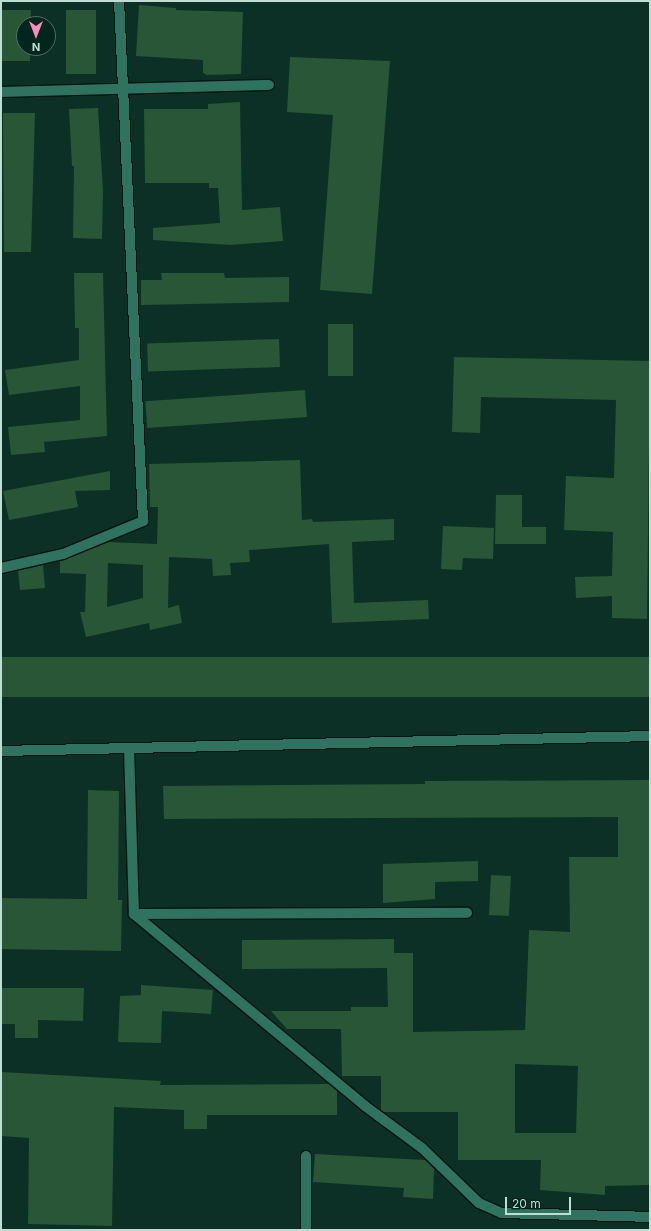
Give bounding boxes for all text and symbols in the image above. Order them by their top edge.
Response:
north arrow [16,16,56,56]
text: N [32,40,40,54]
scale bar [507,1189,573,1215]
text: 20 m [512,1196,541,1211]

